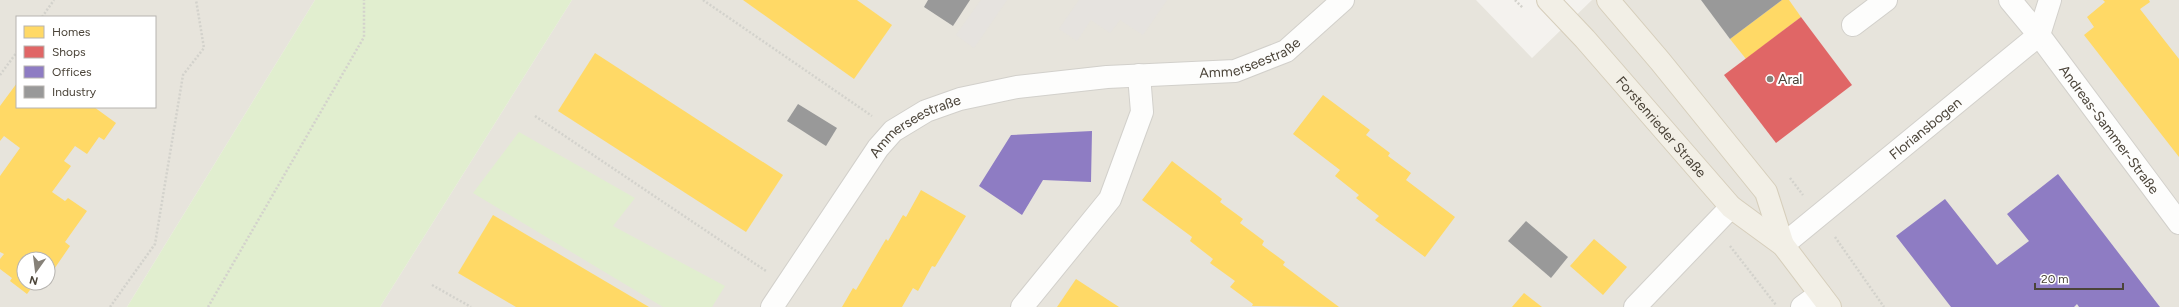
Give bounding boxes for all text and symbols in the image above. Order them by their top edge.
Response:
legend [16,16,156,108]
text: Homes [52,25,91,39]
street label: Ammerseestraße [1199,34,1304,81]
text: Shops [52,45,86,59]
street label: Andreas-Sammer-Straße [2056,61,2163,197]
text: Offices [52,65,92,79]
place label: Aral [1778,71,1802,88]
street label: Forstenrieder Straße [1613,73,1710,181]
marker: Aral [1765,74,1775,84]
text: Industry [52,85,97,99]
street label: Ammerseestraße [866,91,963,161]
street label: Floriansbogen [1886,94,1965,163]
north arrow [16,251,56,291]
scale bar [2035,265,2123,291]
text: 20 m [2041,272,2069,286]
text: N [28,273,39,288]

